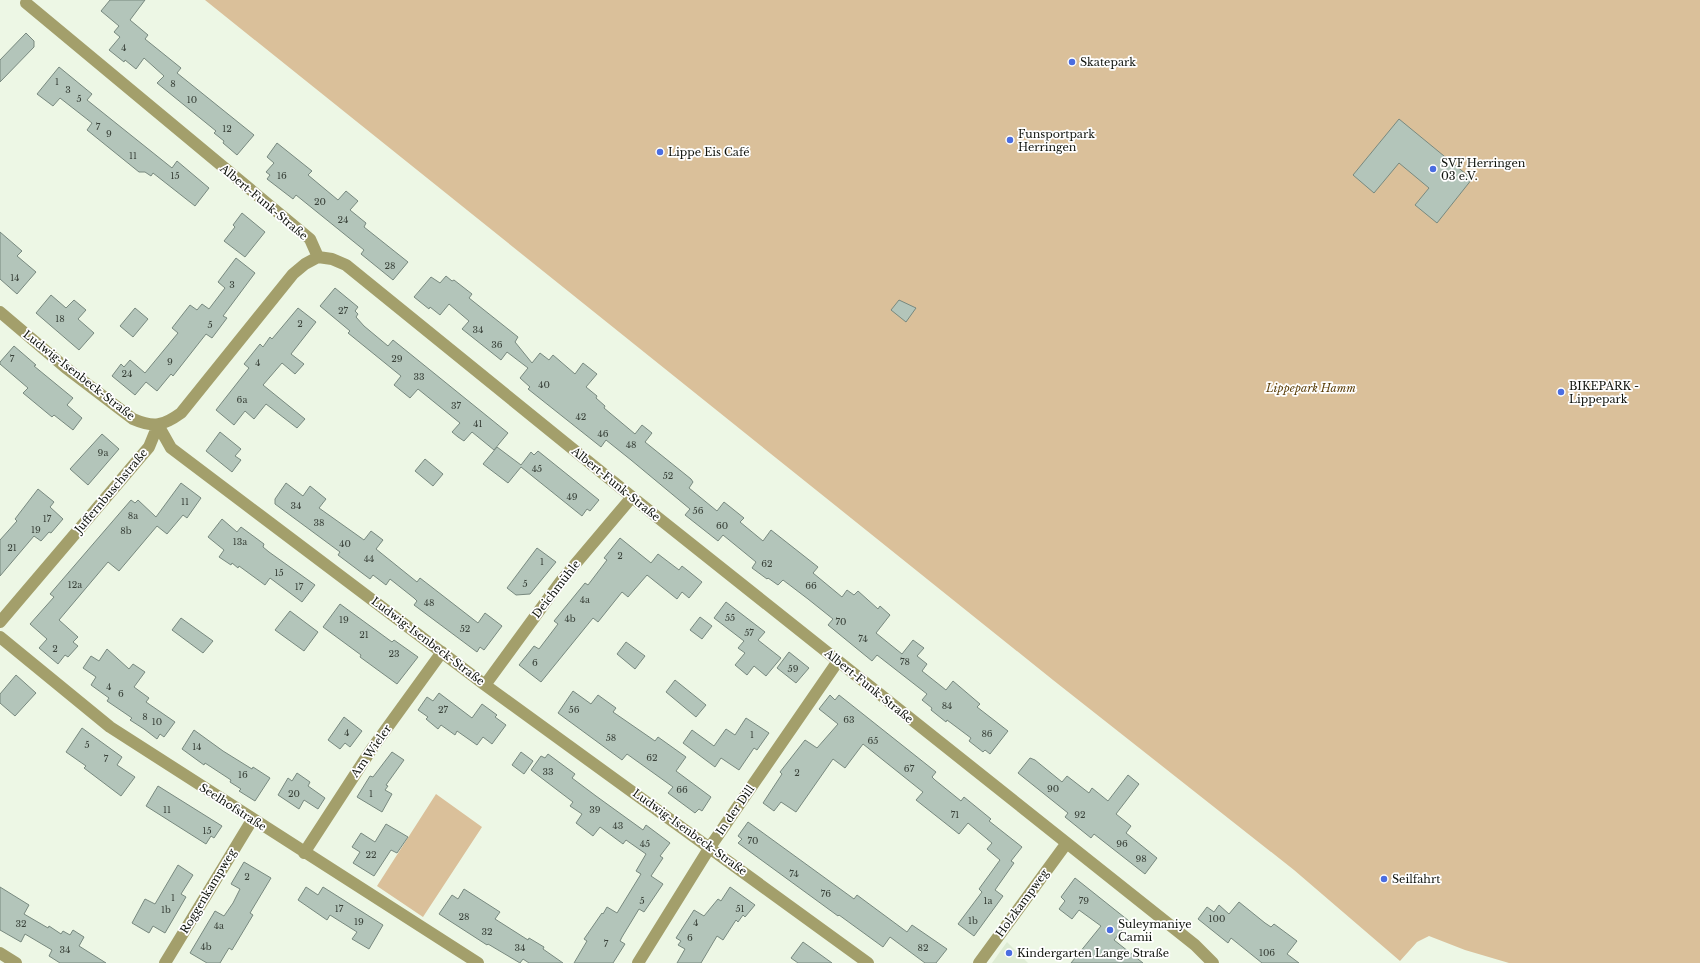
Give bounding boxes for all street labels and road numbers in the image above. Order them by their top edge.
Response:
street label: Albert-Funk-Straße [217,161,311,243]
street label: Ludwig-Isenbeck-Straße [20,327,138,423]
street label: Albert-Funk-Straße [568,443,663,524]
street label: Juffernbuschstraße [70,446,150,538]
street label: Deichmühle [529,557,583,621]
street label: Ludwig-Isenbeck-Straße [369,594,487,688]
street label: Albert-Funk-Straße [821,645,916,726]
street label: Am Wieler [347,721,395,781]
street label: Seelhofstraße [197,780,269,834]
street label: In der Dill [713,782,758,838]
street label: Ludwig-Isenbeck-Straße [630,786,750,878]
street label: Roggenkampweg [177,846,239,936]
street label: Holzkampweg [993,866,1052,940]

